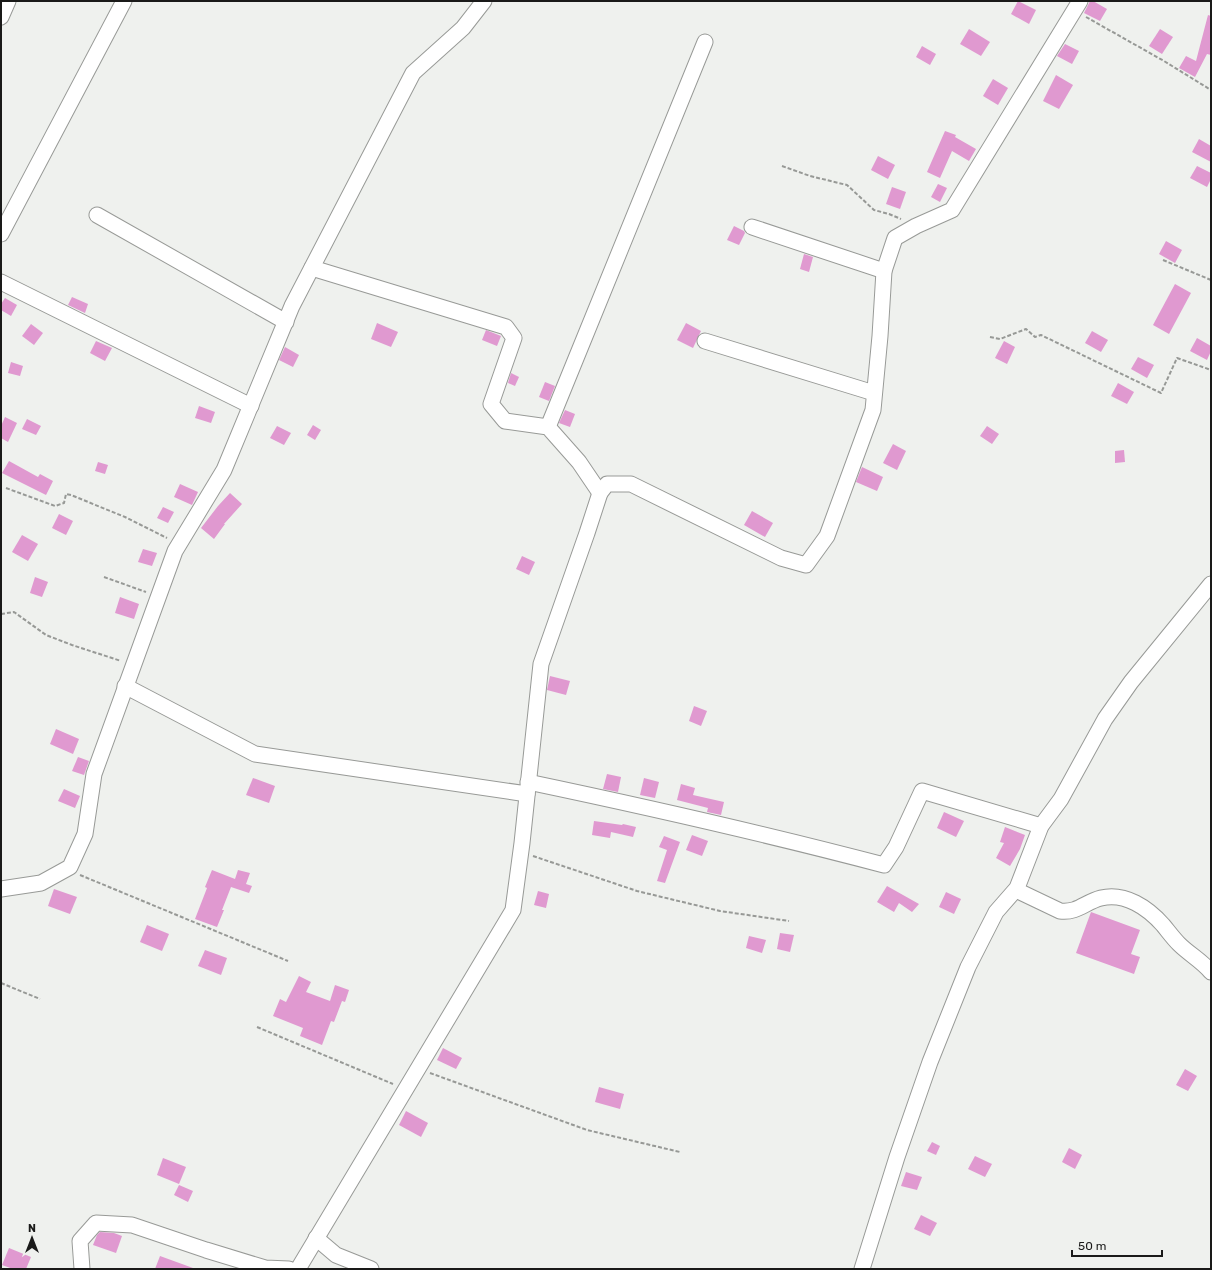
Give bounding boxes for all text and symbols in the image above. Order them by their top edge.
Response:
north arrow [12,1218,52,1258]
text: N [28,1222,36,1235]
scale bar [1072,1232,1162,1258]
text: 50 m [1078,1239,1106,1253]

